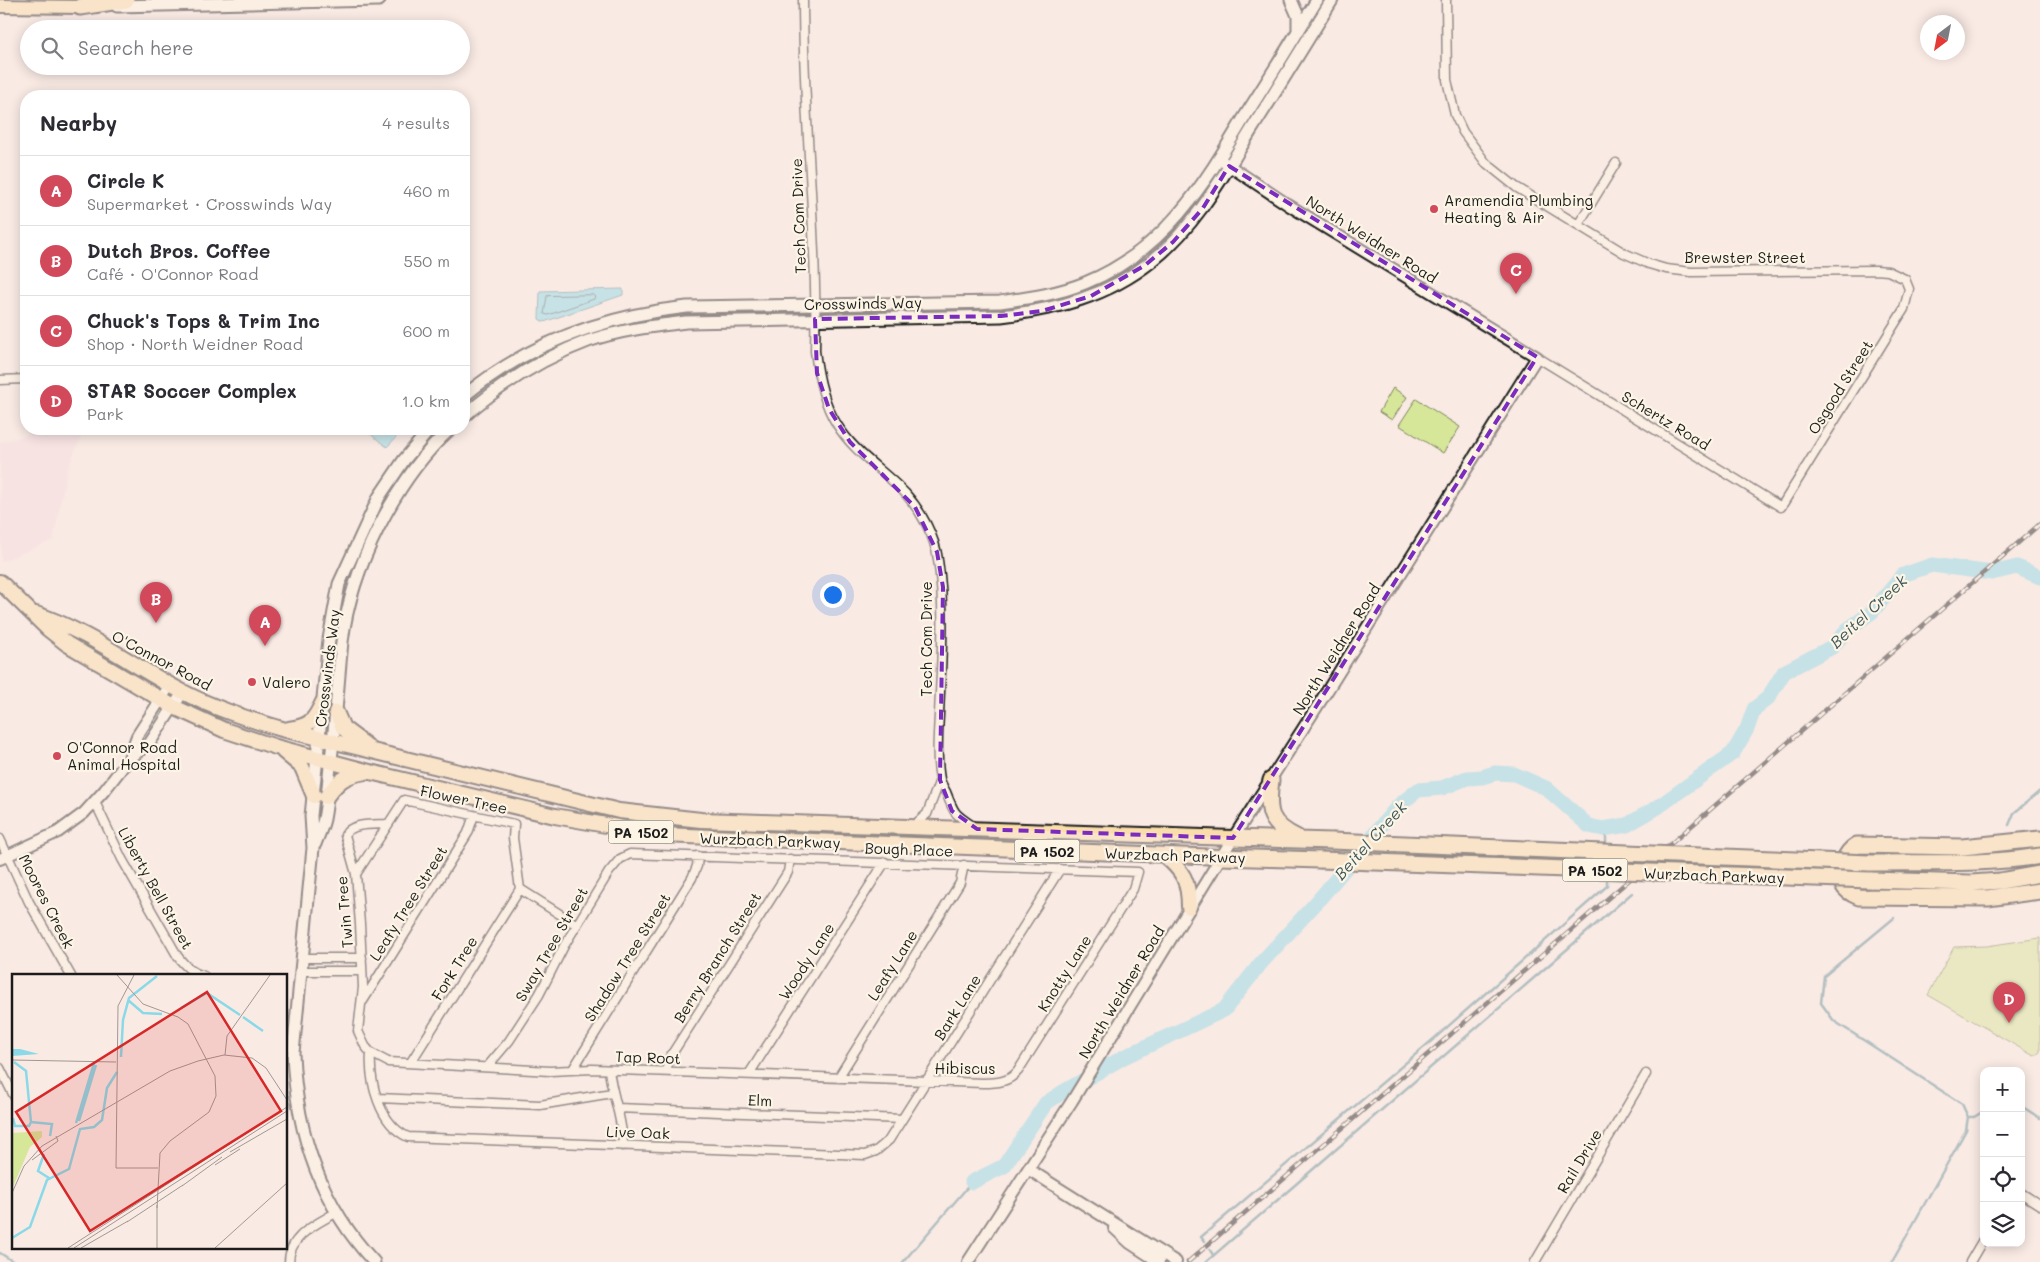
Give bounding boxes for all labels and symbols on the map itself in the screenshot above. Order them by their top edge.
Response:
north arrow [1920,15,1965,60]
street label: Tech Com Drive [786,158,810,274]
street label: North Weidner Road [1303,190,1441,288]
place label: Aramendia Plumbing Heating & Air [1444,190,1594,227]
marker: Aramendia Plumbing Heating & Air [1428,203,1440,215]
street label: Brewster Street [1684,247,1806,267]
pin: C [1500,253,1532,294]
street label: Crosswinds Way [804,292,922,314]
street label: Osgood Street [1803,336,1877,438]
street label: Schertz Road [1618,386,1714,454]
water label: Beitel Creek [1825,569,1912,652]
street label: North Weidner Road [1287,580,1385,718]
street label: Tech Com Drive [916,581,936,697]
pin: B [140,582,172,623]
your location [820,582,846,608]
pin: A [249,605,281,646]
street label: Crosswinds Way [310,608,344,728]
street label: O'Connor Road [109,625,215,695]
place label: Valero [262,672,311,692]
marker: Valero [246,676,258,688]
place label: O'Connor Road Animal Hospital [67,737,181,774]
marker: O'Connor Road Animal Hospital [51,750,63,762]
street label: Flower Tree [419,780,509,818]
water label: Beitel Creek [1329,796,1411,884]
road number: PA 1502 [608,820,674,844]
street label: Liberty Bell Street [114,823,198,953]
street label: Wurzbach Parkway [699,828,841,852]
street label: Bough Place [864,837,954,861]
road number: PA 1502 [1014,839,1080,862]
street label: Leafy Tree Street [365,842,451,964]
street label: Wurzbach Parkway [1104,843,1246,867]
street label: Moores Creek [15,850,79,952]
road number: PA 1502 [1562,858,1628,882]
street label: Wurzbach Parkway [1643,863,1785,887]
street label: Twin Tree [331,875,357,949]
street label: Sway Tree Street [510,883,592,1005]
street label: Berry Branch Street [669,888,765,1026]
street label: Shadow Tree Street [579,889,675,1025]
street label: Woody Lane [774,919,838,1003]
street label: North Weidner Road [1073,922,1169,1062]
street label: Leafy Lane [862,926,922,1004]
street label: Knotty Lane [1032,931,1096,1015]
street label: Fork Tree [426,932,482,1004]
street label: Bark Lane [929,970,985,1044]
inset map [12,974,288,1250]
pin: D [1993,982,2025,1023]
street label: Tap Root [615,1046,681,1068]
street label: Hibiscus [934,1058,996,1078]
street label: Elm [747,1090,773,1110]
street label: Live Oak [606,1121,670,1143]
street label: Rail Drive [1552,1125,1606,1197]

